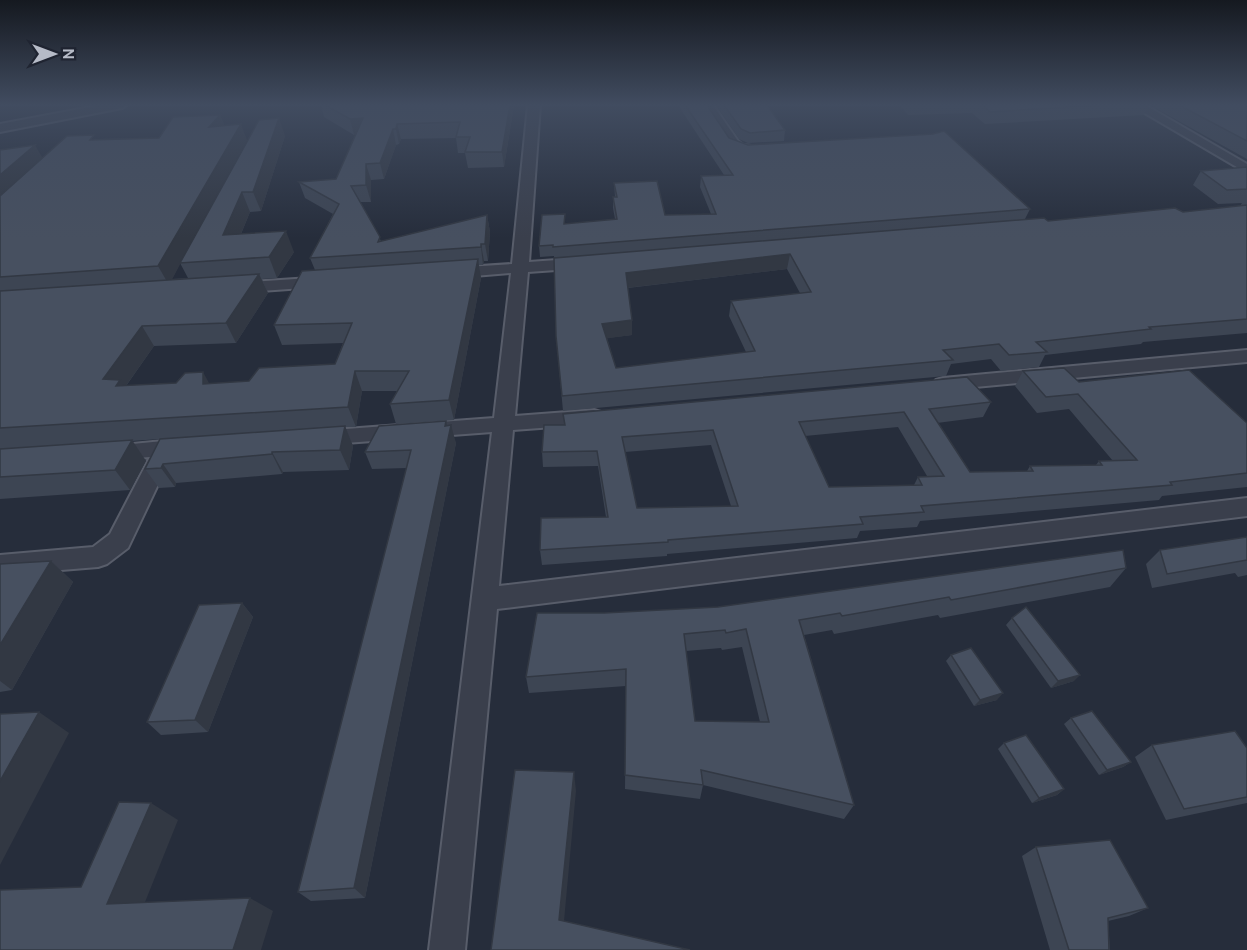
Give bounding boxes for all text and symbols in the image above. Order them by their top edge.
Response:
north arrow [24,24,84,84]
text: N [59,48,78,60]

